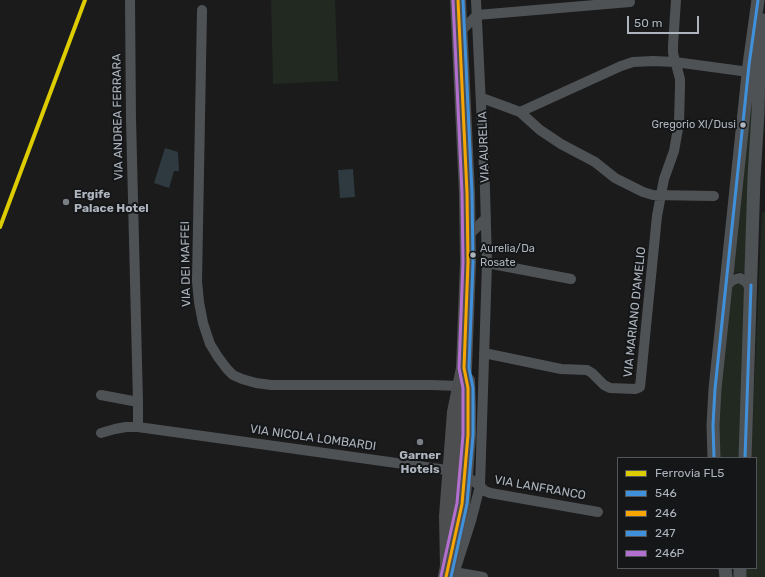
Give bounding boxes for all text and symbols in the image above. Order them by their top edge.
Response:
scale bar [629,8,701,34]
text: 50 m [634,16,662,30]
street label: VIA ANDREA FERRARA [110,53,126,181]
street label: VIA AURELIA [476,111,492,183]
place label: Gregorio XI/Dusi [651,118,736,132]
marker: Gregorio XI/Dusi [738,120,748,130]
place label: Ergife Palace Hotel [74,188,149,216]
marker: Ergife Palace Hotel [61,197,71,207]
street label: VIA DEI MAFFEI [178,221,194,307]
place label: Aurelia/Da Rosate [480,242,535,268]
street label: VIA MARIANO D'AMELIO [621,246,649,378]
marker: Aurelia/Da Rosate [468,250,478,260]
street label: VIA NICOLA LOMBARDI [249,422,377,454]
marker: Garner Hotels [415,437,425,447]
place label: Garner Hotels [399,449,441,477]
legend [617,457,757,569]
text: Ferrovia FL5 [655,466,724,480]
street label: VIA LANFRANCO [493,473,587,503]
text: 546 [655,486,677,500]
text: 246 [655,506,677,520]
text: 247 [655,526,675,540]
text: 246P [655,546,684,560]

